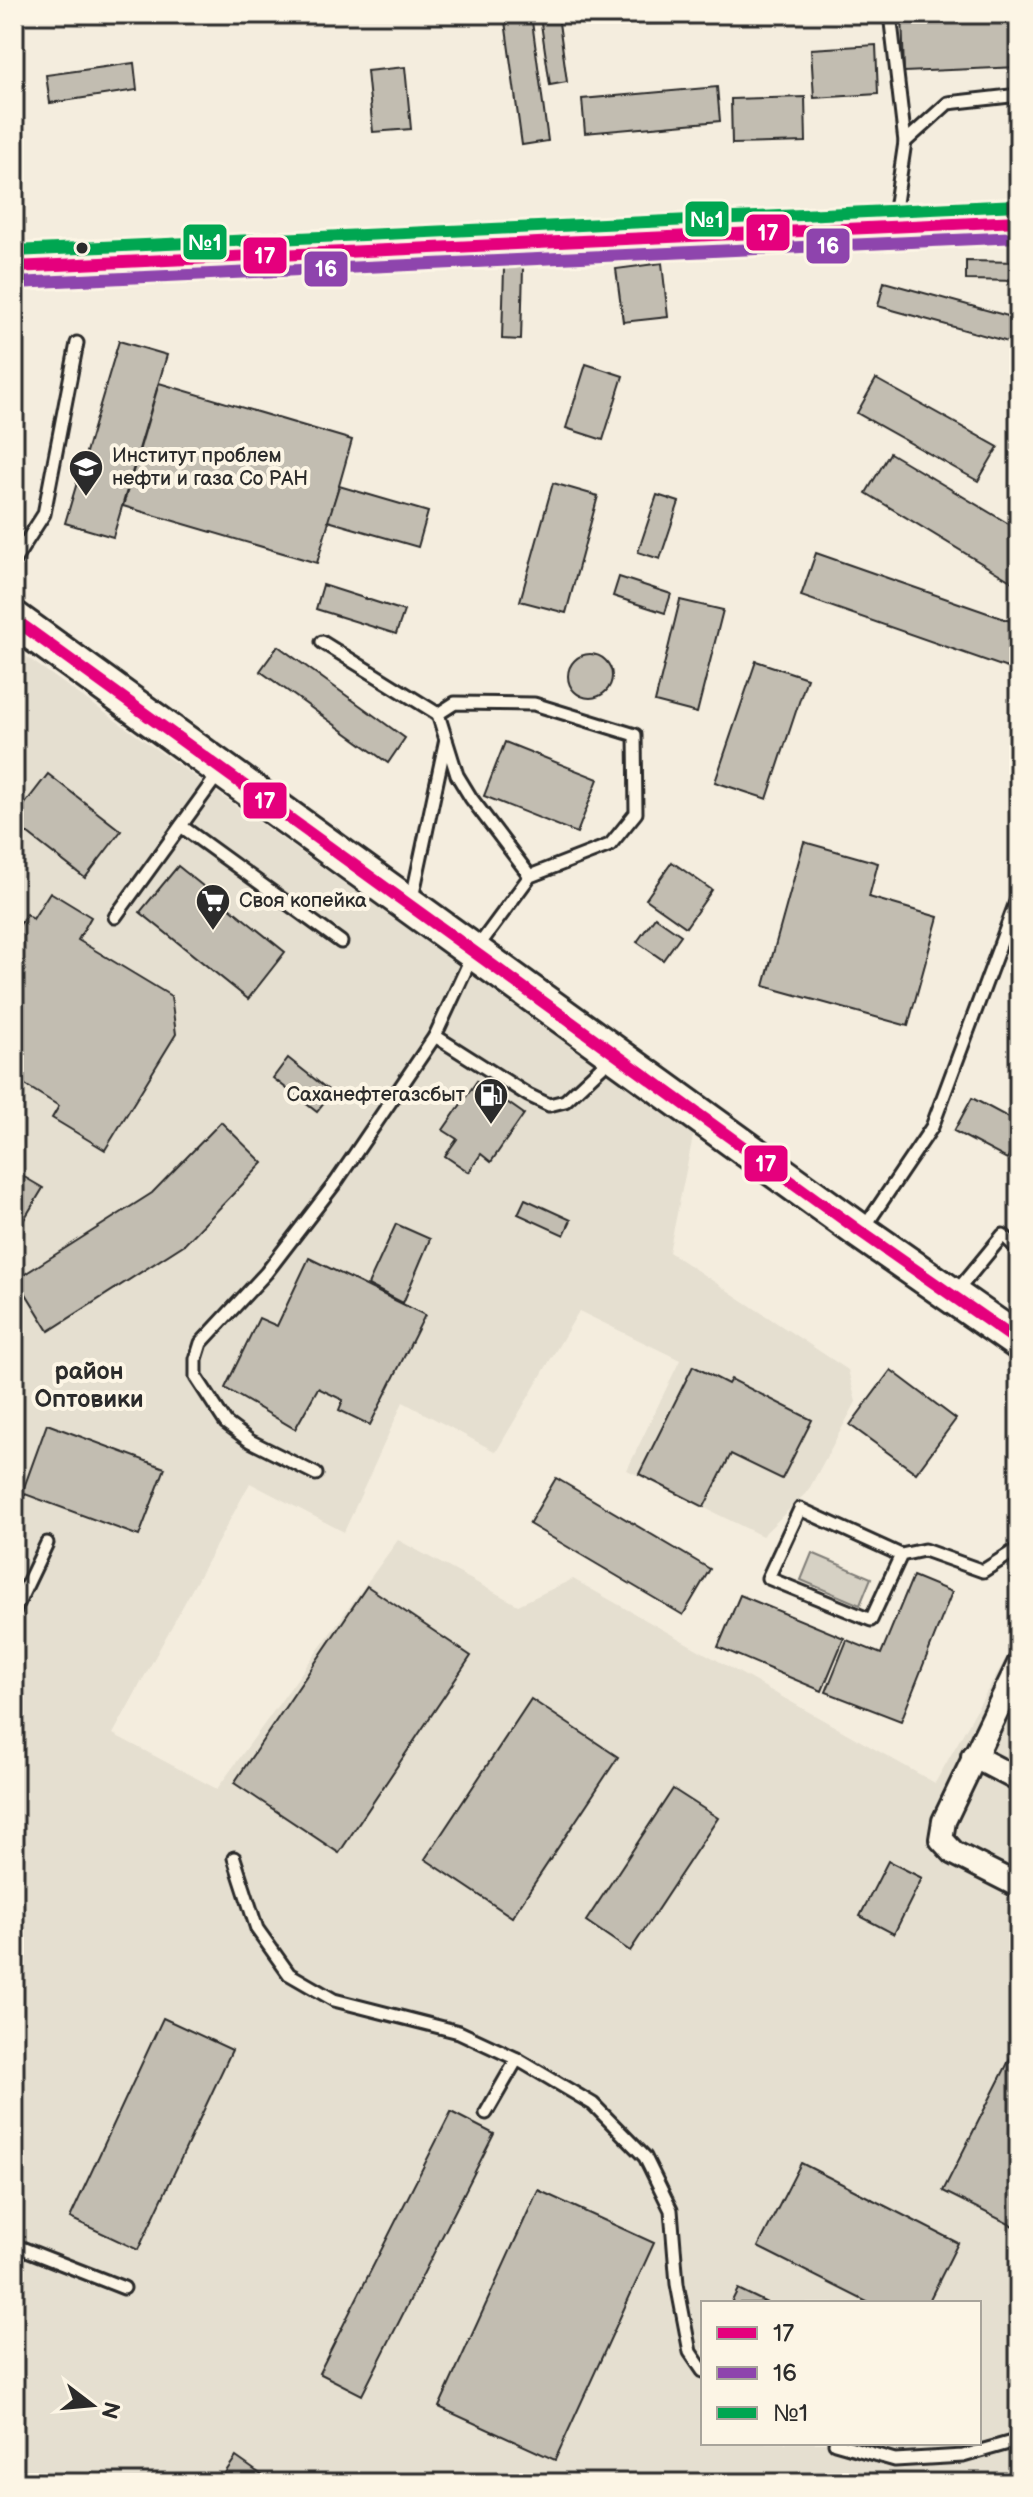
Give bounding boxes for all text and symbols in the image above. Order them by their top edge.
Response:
line badge: №1 [684,200,730,238]
text: №1 [690,207,724,234]
line badge: 17 [745,213,791,252]
text: 17 [757,220,779,247]
line badge: №1 [182,223,228,261]
line badge: 16 [805,227,851,265]
text: №1 [188,230,222,257]
text: 16 [817,233,839,260]
line badge: 17 [242,236,288,275]
unlabelled marker [74,240,90,256]
text: 17 [254,243,276,270]
line badge: 16 [303,250,349,288]
text: 16 [315,256,337,283]
place label: Институт проблем нефти и газа Со РАН [112,444,308,491]
school or university icon: Институт проблем нефти и газа Со РАН [67,448,105,498]
line badge: 17 [242,781,288,820]
text: 17 [254,788,276,815]
supermarket icon: Своя копейка [194,882,232,932]
place label: Своя копейка [239,889,367,913]
fuel station icon: Саханефтегазсбыт [472,1076,510,1126]
place label: Саханефтегазсбыт [287,1083,466,1107]
line badge: 17 [743,1144,789,1183]
text: 17 [755,1151,777,1178]
district label: район Оптовики [35,1357,143,1414]
legend [701,2301,981,2445]
text: 17 [773,2319,794,2348]
text: 16 [773,2359,797,2388]
north arrow [52,2365,132,2445]
text: N [95,2398,125,2422]
text: №1 [773,2399,808,2428]

